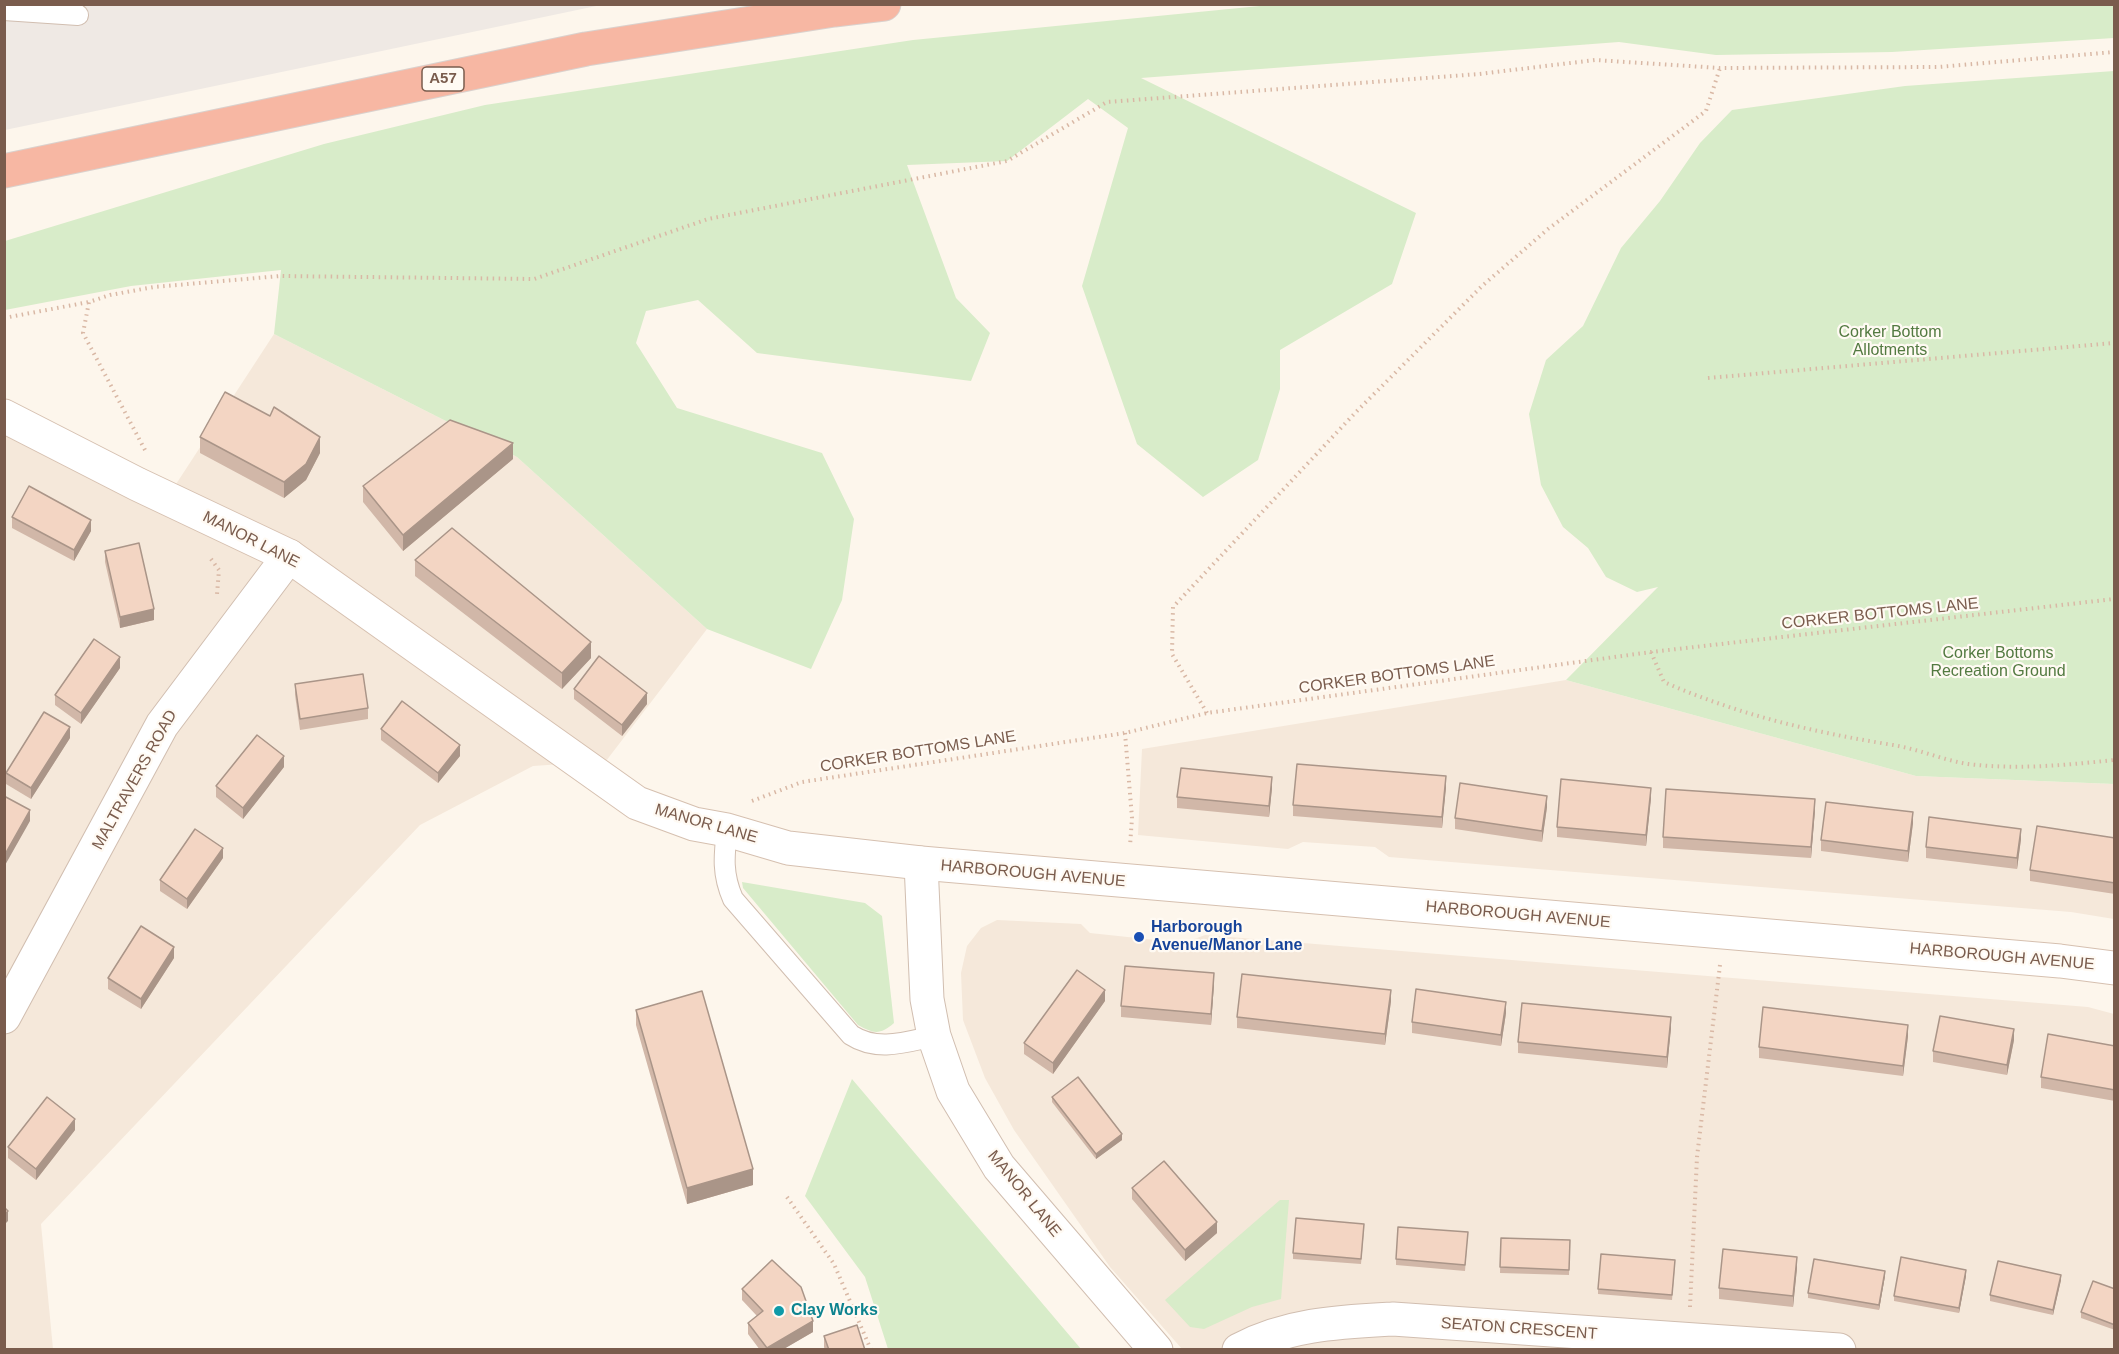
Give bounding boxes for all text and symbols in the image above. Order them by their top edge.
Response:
road number: A57 [422,67,464,91]
park label: Corker Bottom Allotments [1838,323,1942,361]
street label: MANOR LANE [200,507,302,573]
street label: CORKER BOTTOMS LANE [1781,594,1979,634]
park label: Corker Bottoms Recreation Ground [1930,644,2066,682]
street label: CORKER BOTTOMS LANE [1298,652,1496,698]
street label: MALTRAVERS ROAD [89,707,181,853]
street label: CORKER BOTTOMS LANE [819,727,1017,777]
street label: MANOR LANE [653,800,759,848]
street label: HARBOROUGH AVENUE [940,856,1126,892]
street label: HARBOROUGH AVENUE [1425,897,1611,933]
place label: Harborough Avenue/Manor Lane [1151,918,1302,956]
marker: Harborough Avenue/Manor Lane [1132,930,1146,944]
street label: HARBOROUGH AVENUE [1909,939,2095,975]
street label: MANOR LANE [983,1147,1065,1241]
place label: Clay Works [791,1301,878,1321]
marker: Clay Works [772,1304,786,1318]
street label: SEATON CRESCENT [1440,1314,1598,1344]

